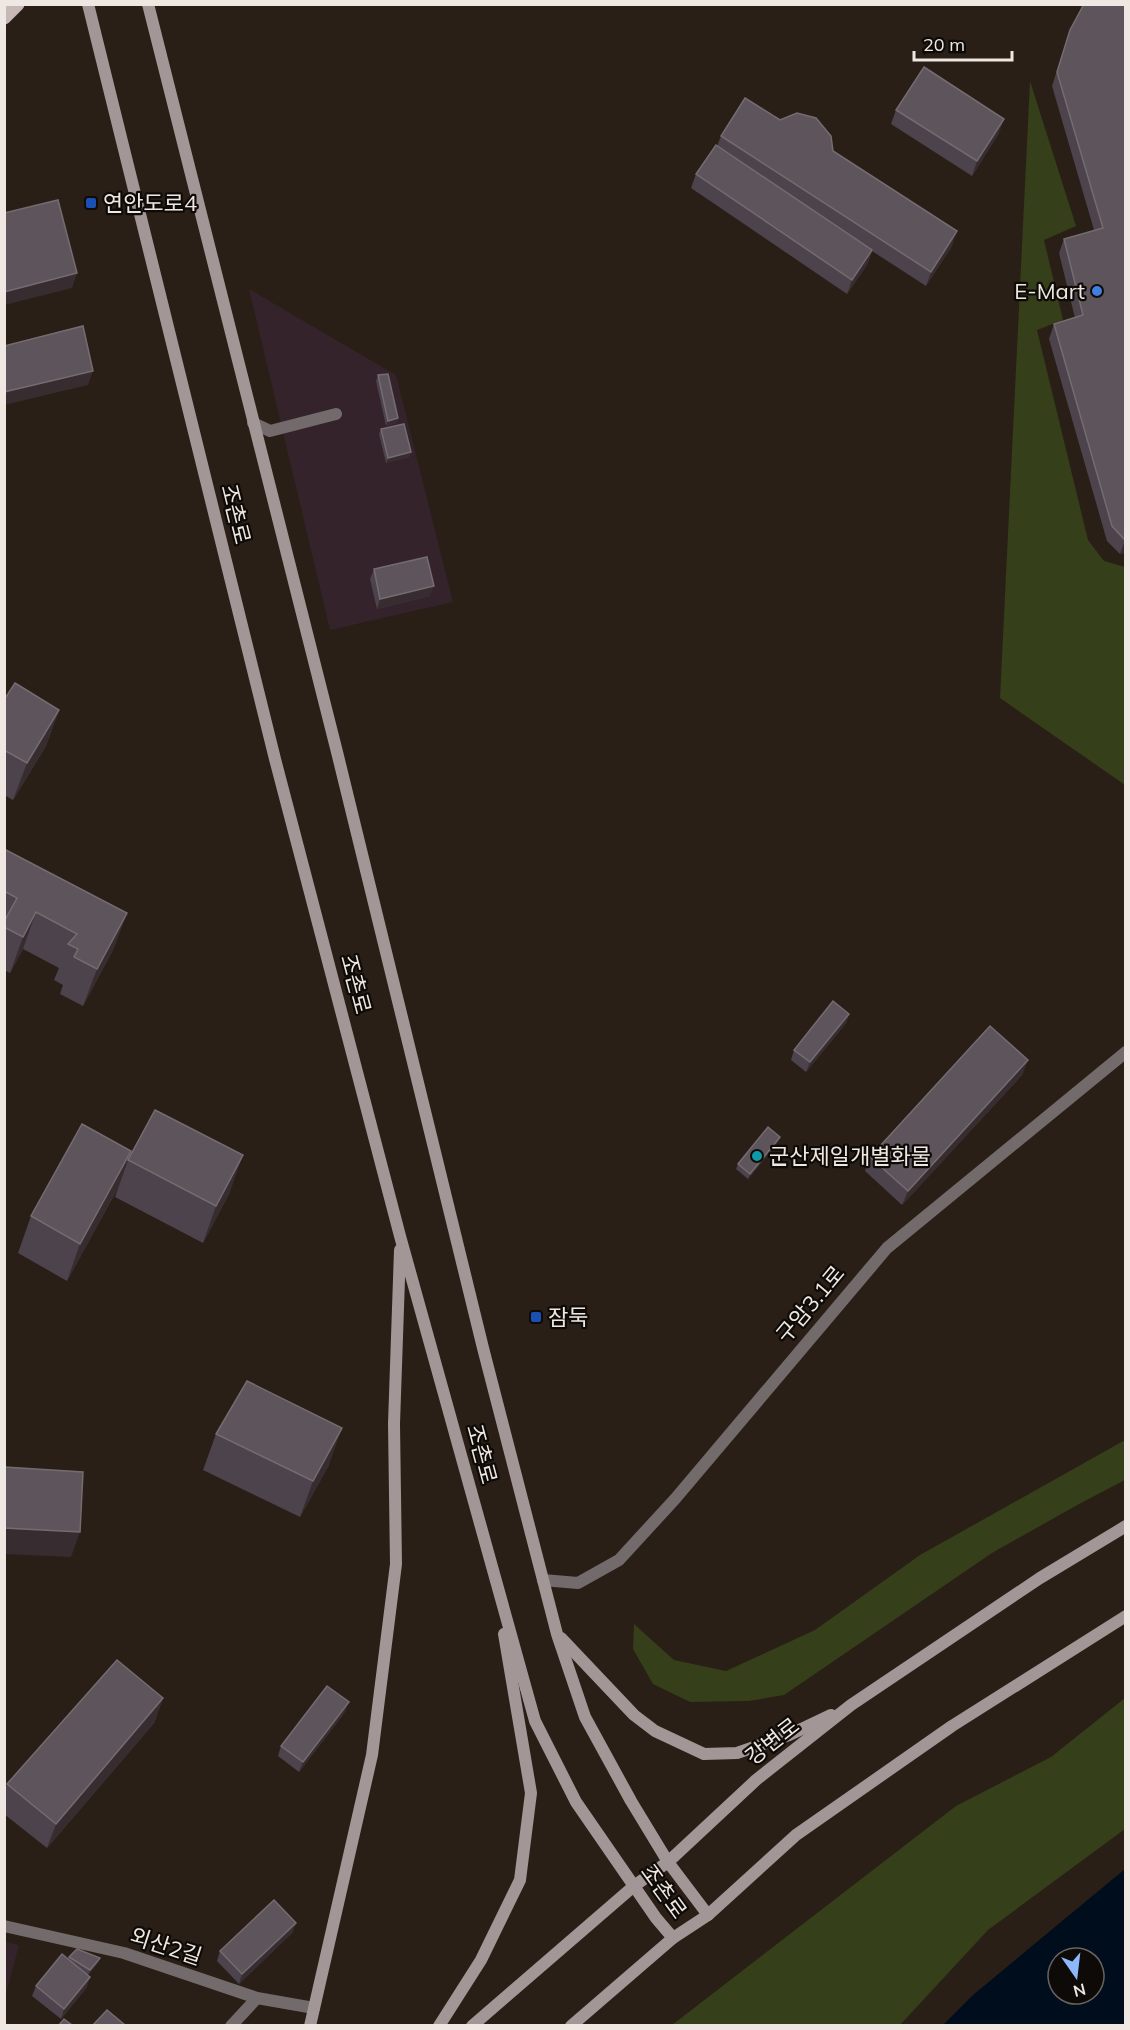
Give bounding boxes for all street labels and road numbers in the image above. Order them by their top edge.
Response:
street label: 조촌로 [215,481,257,547]
street label: 조촌로 [335,951,377,1017]
street label: 구암3.1로 [770,1260,850,1348]
street label: 조촌로 [461,1421,503,1487]
street label: 강변로 [739,1711,805,1771]
street label: 조촌로 [635,1858,693,1924]
street label: 외산2길 [127,1921,205,1971]

